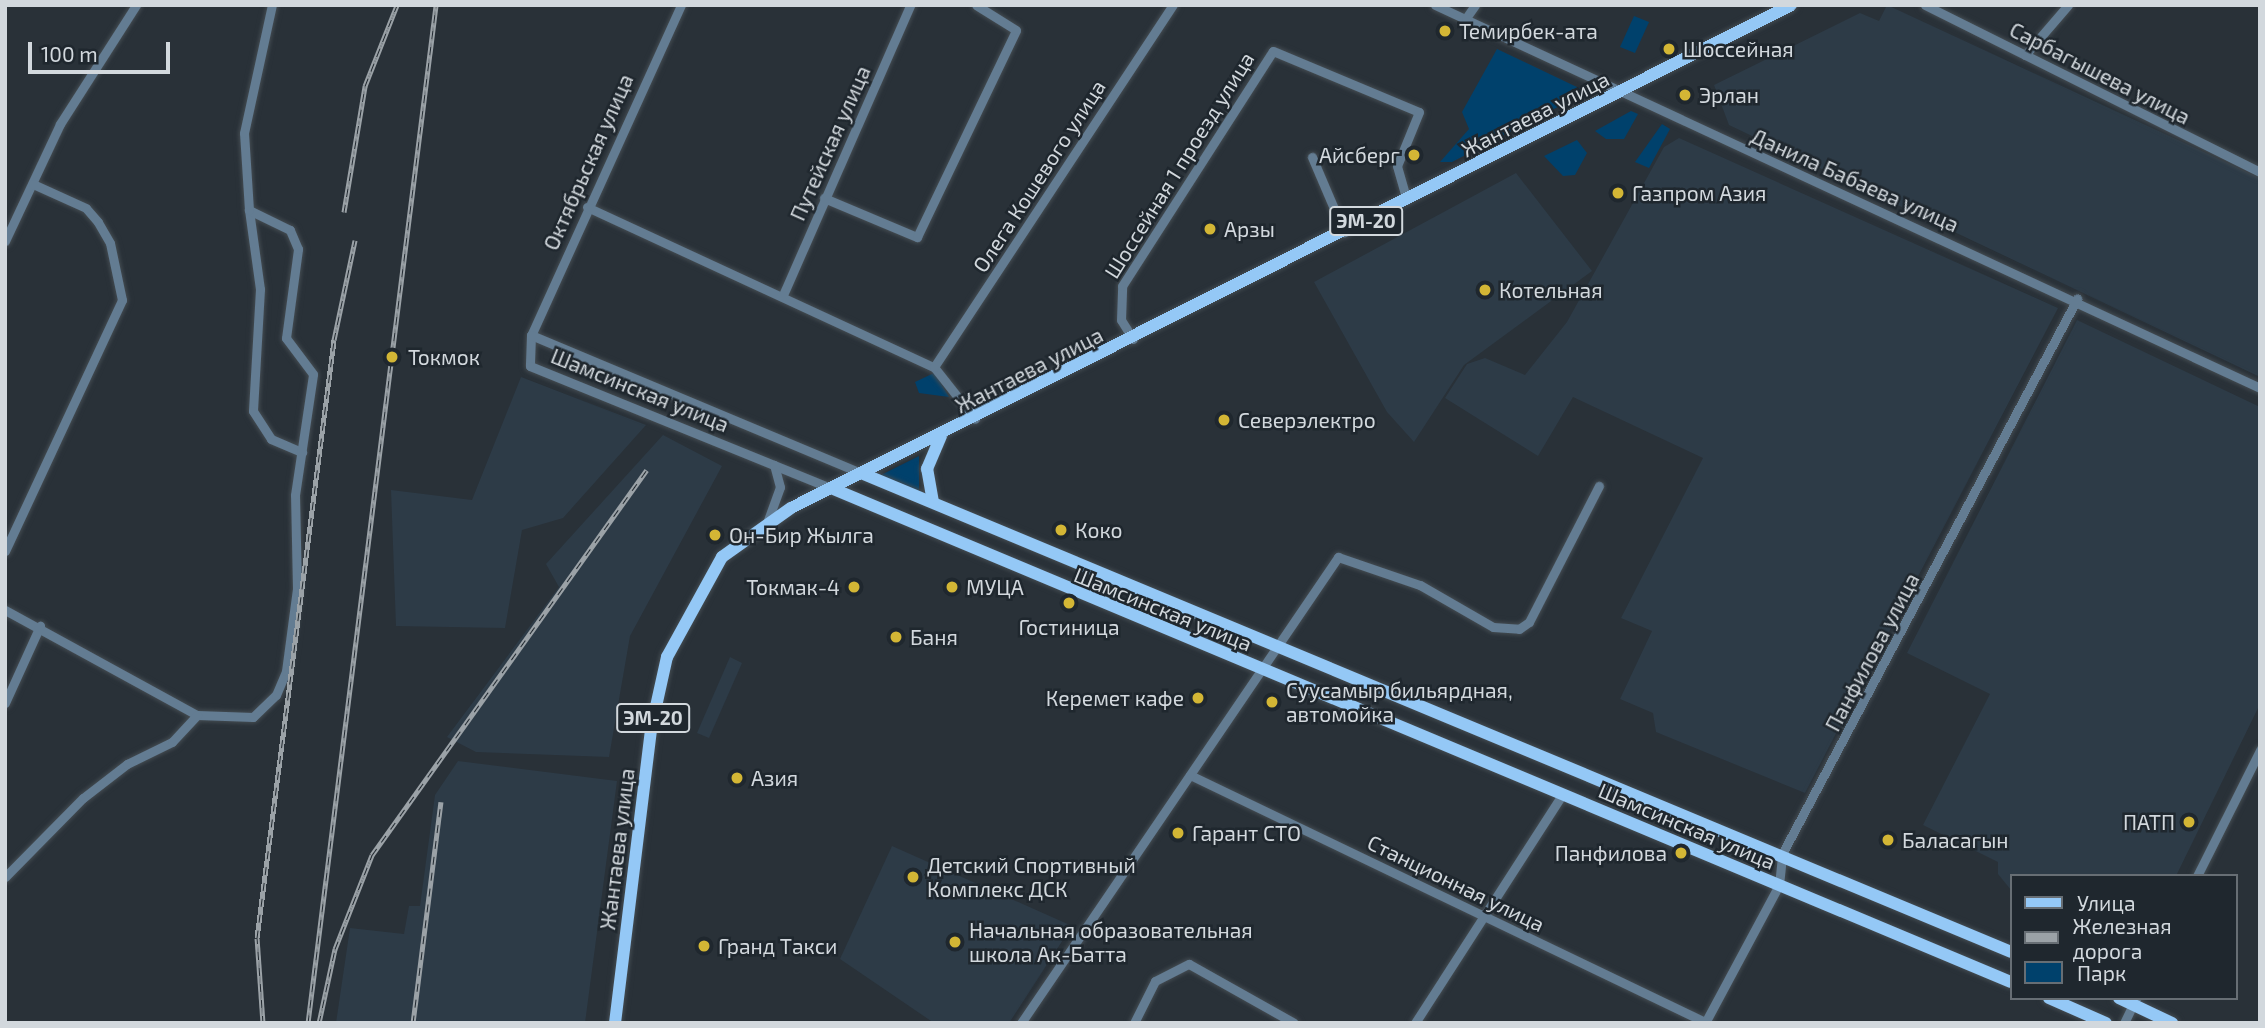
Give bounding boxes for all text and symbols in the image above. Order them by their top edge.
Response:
street label: Сарбагышева улица [2006,17,2194,129]
place label: Темирбек-ата [1459,18,1598,44]
marker: Темирбек-ата [1437,23,1453,39]
scale bar [32,28,173,72]
place label: Шоссейная [1683,36,1794,62]
text: 100 m [41,41,98,66]
marker: Шоссейная [1661,41,1677,57]
street label: Шоссейная 1 проезд улица [1099,47,1259,283]
street label: Путейская улица [785,62,875,224]
street label: Жантаева улица [1457,66,1613,162]
street label: Октябрьская улица [538,70,638,254]
street label: Олега Кошевого улица [967,75,1111,277]
place label: Эрлан [1699,82,1759,108]
marker: Эрлан [1677,87,1693,103]
street label: Данила Бабаева улица [1747,123,1963,237]
place label: Айсберг [1319,142,1400,168]
marker: Айсберг [1406,147,1422,163]
place label: Газпром Азия [1632,180,1766,206]
marker: Газпром Азия [1610,185,1626,201]
road number: ЭМ-20 [1328,206,1404,236]
place label: Арзы [1224,216,1275,242]
marker: Арзы [1202,221,1218,237]
place label: Котельная [1499,277,1603,303]
marker: Котельная [1477,282,1493,298]
street label: Жантаева улица [951,322,1107,418]
street label: Шамсинская улица [547,343,733,437]
place label: Токмок [408,344,480,370]
marker: Токмок [382,347,402,367]
place label: Северэлектро [1238,407,1376,433]
marker: Северэлектро [1216,412,1232,428]
place label: Коко [1075,517,1123,543]
place label: Он-Бир Жылга [729,522,874,548]
marker: Коко [1053,522,1069,538]
marker: Он-Бир Жылга [707,527,723,543]
street label: Шамсинская улица [1070,562,1256,656]
street label: Панфилова улица [1820,569,1924,735]
place label: Токмак-4 [746,574,840,600]
place label: МУЦА [966,574,1024,600]
marker: Токмак-4 [846,579,862,595]
marker: МУЦА [944,579,960,595]
marker: Гостиница [1061,595,1077,611]
place label: Гостиница [1018,614,1120,640]
place label: Баня [910,624,958,650]
marker: Баня [888,629,904,645]
place label: Суусамыр бильярдная, автомойка [1286,677,1513,727]
place label: Керемет кафе [1046,685,1184,711]
marker: Керемет кафе [1190,690,1206,706]
marker: Суусамыр бильярдная, автомойка [1264,694,1280,710]
road number: ЭМ-20 [614,702,692,734]
place label: Азия [751,765,798,791]
street label: Жантаева улица [595,767,639,931]
marker: Азия [729,770,745,786]
street label: Шамсинская улица [1595,777,1779,875]
place label: ПАТП [2123,809,2175,835]
marker: ПАТП [2181,814,2197,830]
place label: Гарант СТО [1192,820,1301,846]
marker: Гарант СТО [1170,825,1186,841]
place label: Баласагын [1902,827,2009,853]
street label: Станционная улица [1363,829,1549,937]
marker: Баласагын [1880,832,1896,848]
place label: Панфилова [1555,840,1667,866]
marker: Панфилова [1673,845,1689,861]
place label: Детский Спортивный Комплекс ДСК [927,852,1136,902]
marker: Детский Спортивный Комплекс ДСК [905,869,921,885]
legend [2010,874,2237,1000]
text: Улица [2077,890,2136,915]
text: Железная дорога [2073,913,2172,963]
place label: Начальная образовательная школа Ак-Батта [969,917,1253,967]
place label: Гранд Такси [718,933,837,959]
marker: Начальная образовательная школа Ак-Батта [947,934,963,950]
marker: Гранд Такси [696,938,712,954]
text: Парк [2077,960,2126,985]

